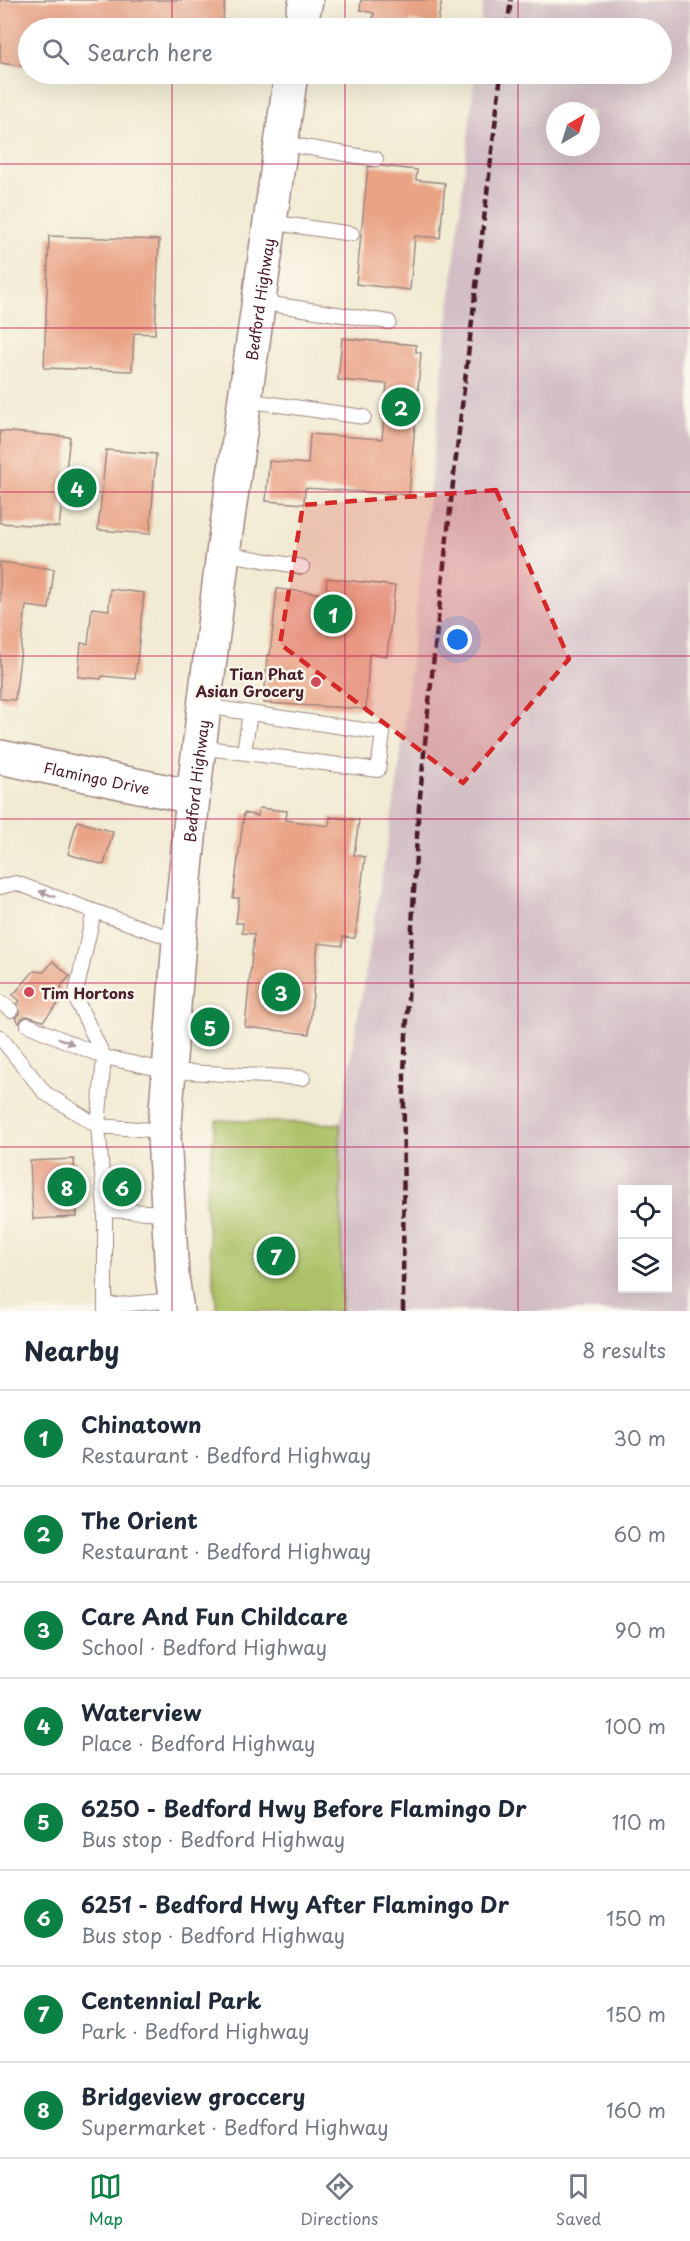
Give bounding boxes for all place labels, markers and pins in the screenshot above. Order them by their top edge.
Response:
pin: 2 [382,384,420,430]
pin: 4 [58,466,97,510]
pin: 1 [314,592,352,636]
place label: Tian Phat Asian Grocery [195,662,304,702]
marker: Tian Phat Asian Grocery [309,675,323,689]
pin: 3 [262,970,300,1014]
place label: Tim Hortons [41,981,134,1004]
marker: Tim Hortons [22,985,36,999]
pin: 5 [190,1004,230,1050]
pin: 8 [48,1164,86,1210]
pin: 6 [102,1164,142,1210]
pin: 7 [256,1234,296,1278]

